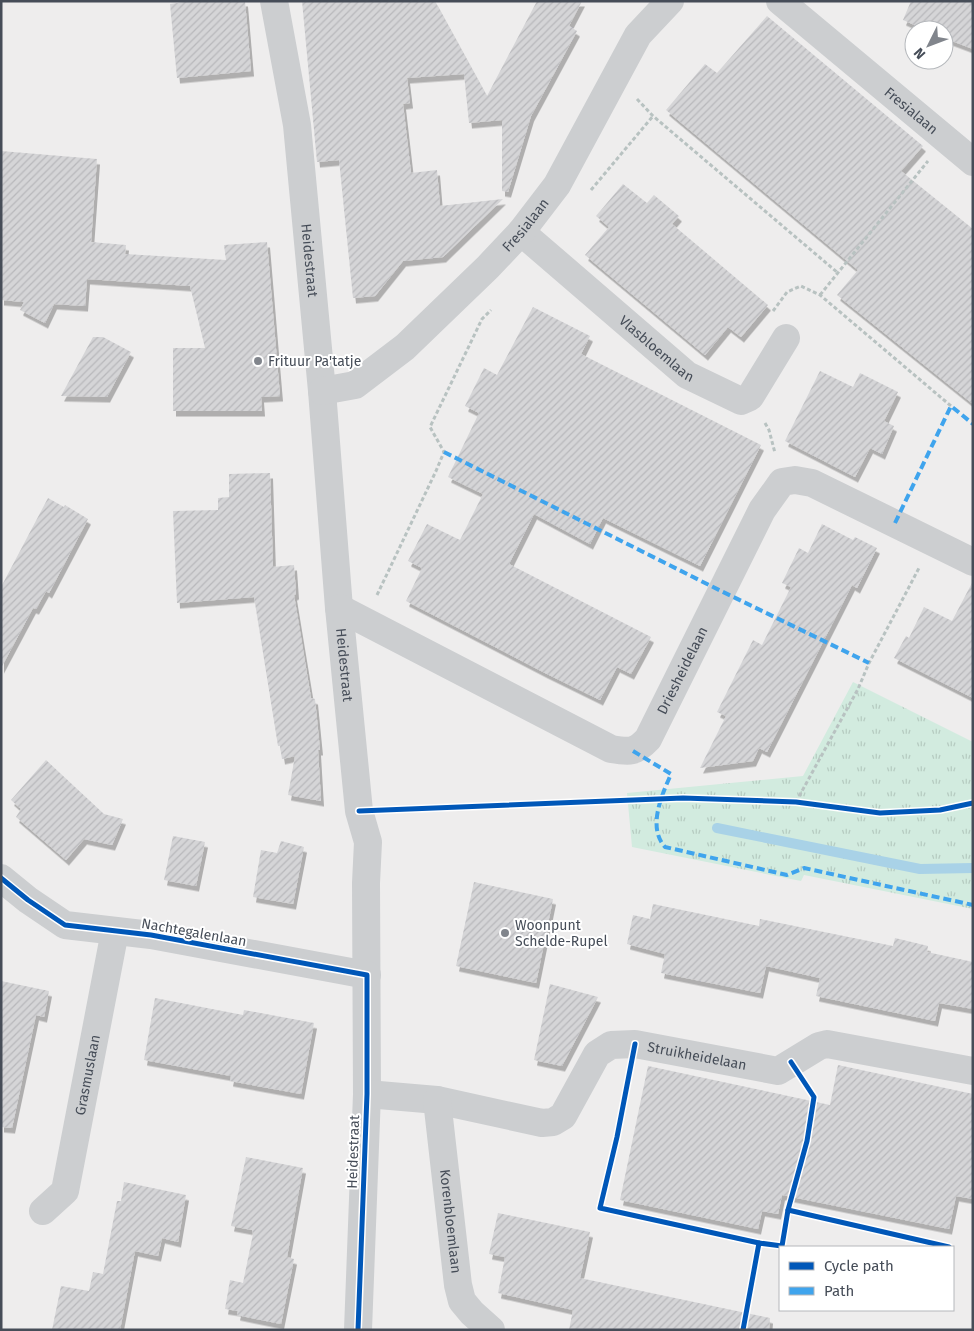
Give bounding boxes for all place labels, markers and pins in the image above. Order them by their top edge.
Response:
place label: Frituur Pa'tatje [268,353,361,370]
marker: Frituur Pa'tatje [252,355,264,367]
place label: Woonpunt Schelde-Rupel [515,917,608,950]
marker: Woonpunt Schelde-Rupel [499,927,511,939]

